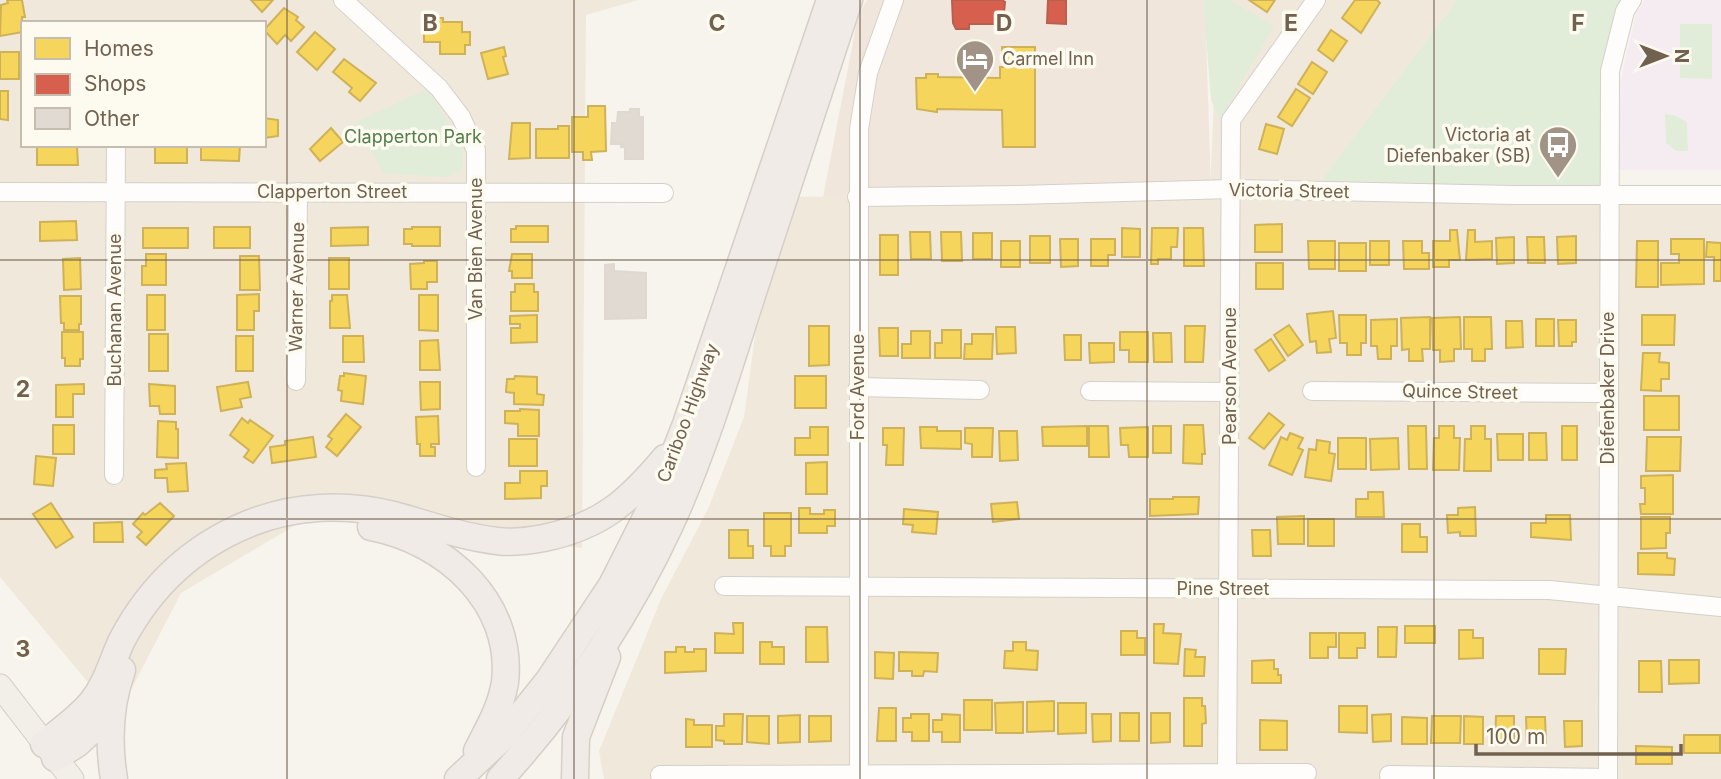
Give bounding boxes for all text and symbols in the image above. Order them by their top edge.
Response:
text: B [422,9,438,37]
text: C [708,9,726,37]
text: D [996,9,1012,37]
text: E [1284,9,1298,37]
text: F [1571,9,1585,37]
legend [21,21,266,147]
north arrow [1630,21,1700,91]
text: Homes [84,36,154,61]
hotel icon: Carmel Inn [954,38,996,93]
place label: Carmel Inn [1002,48,1094,69]
text: N [1670,49,1693,63]
text: Shops [84,71,146,96]
text: Other [84,106,140,131]
place label: Victoria at Diefenbaker (SB) [1386,124,1531,166]
bus stop icon: Victoria at Diefenbaker (SB) [1537,124,1579,179]
park label: Clapperton Park [344,126,482,147]
street label: Van Bien Avenue [465,178,486,320]
street label: Victoria Street [1228,179,1350,202]
street label: Clapperton Street [257,181,407,202]
street label: Warner Avenue [285,222,308,352]
street label: Buchanan Avenue [104,233,125,387]
street label: Pearson Avenue [1219,307,1240,445]
street label: Diefenbaker Drive [1597,312,1618,464]
street label: Ford Avenue [847,334,868,440]
street label: Cariboo Highway [653,340,722,485]
text: 2 [16,375,30,403]
street label: Quince Street [1402,380,1518,403]
street label: Pine Street [1177,578,1270,599]
text: 3 [16,635,30,663]
scale bar [1476,712,1681,756]
text: 100 m [1486,724,1545,749]

